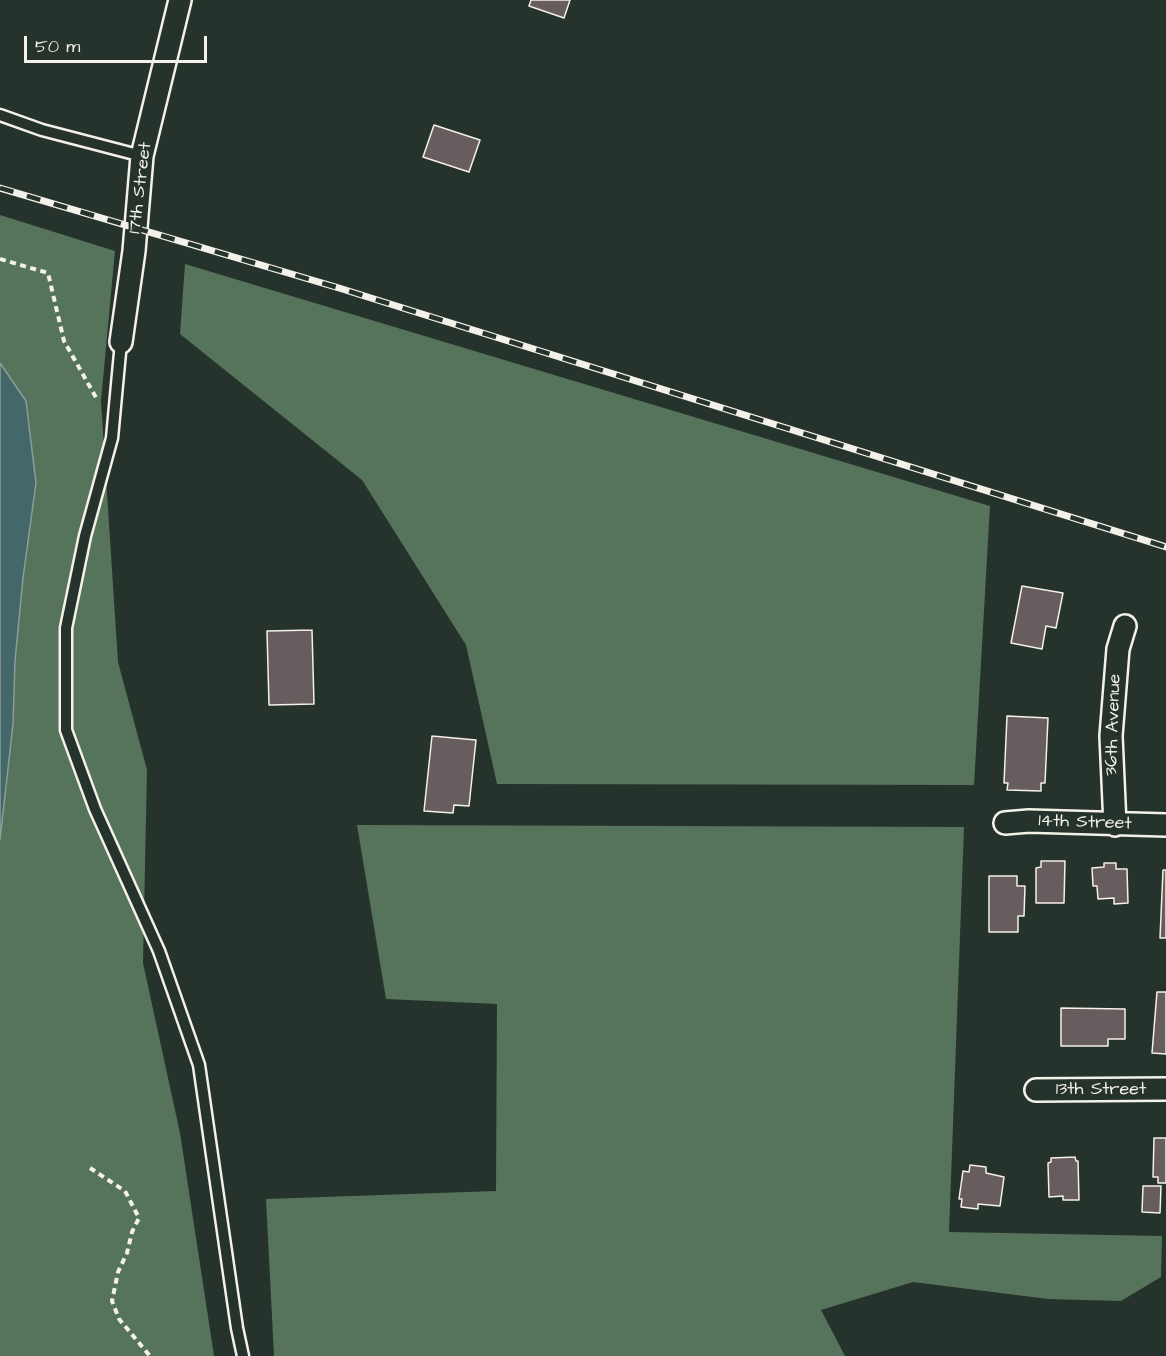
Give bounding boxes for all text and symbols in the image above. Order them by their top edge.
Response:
scale bar [27,24,210,62]
text: 50 m [35,34,80,59]
street label: 17th Street [125,141,157,235]
street label: 36th Avenue [1101,673,1127,777]
street label: 14th Street [1038,811,1132,835]
street label: 13th Street [1056,1079,1146,1101]

